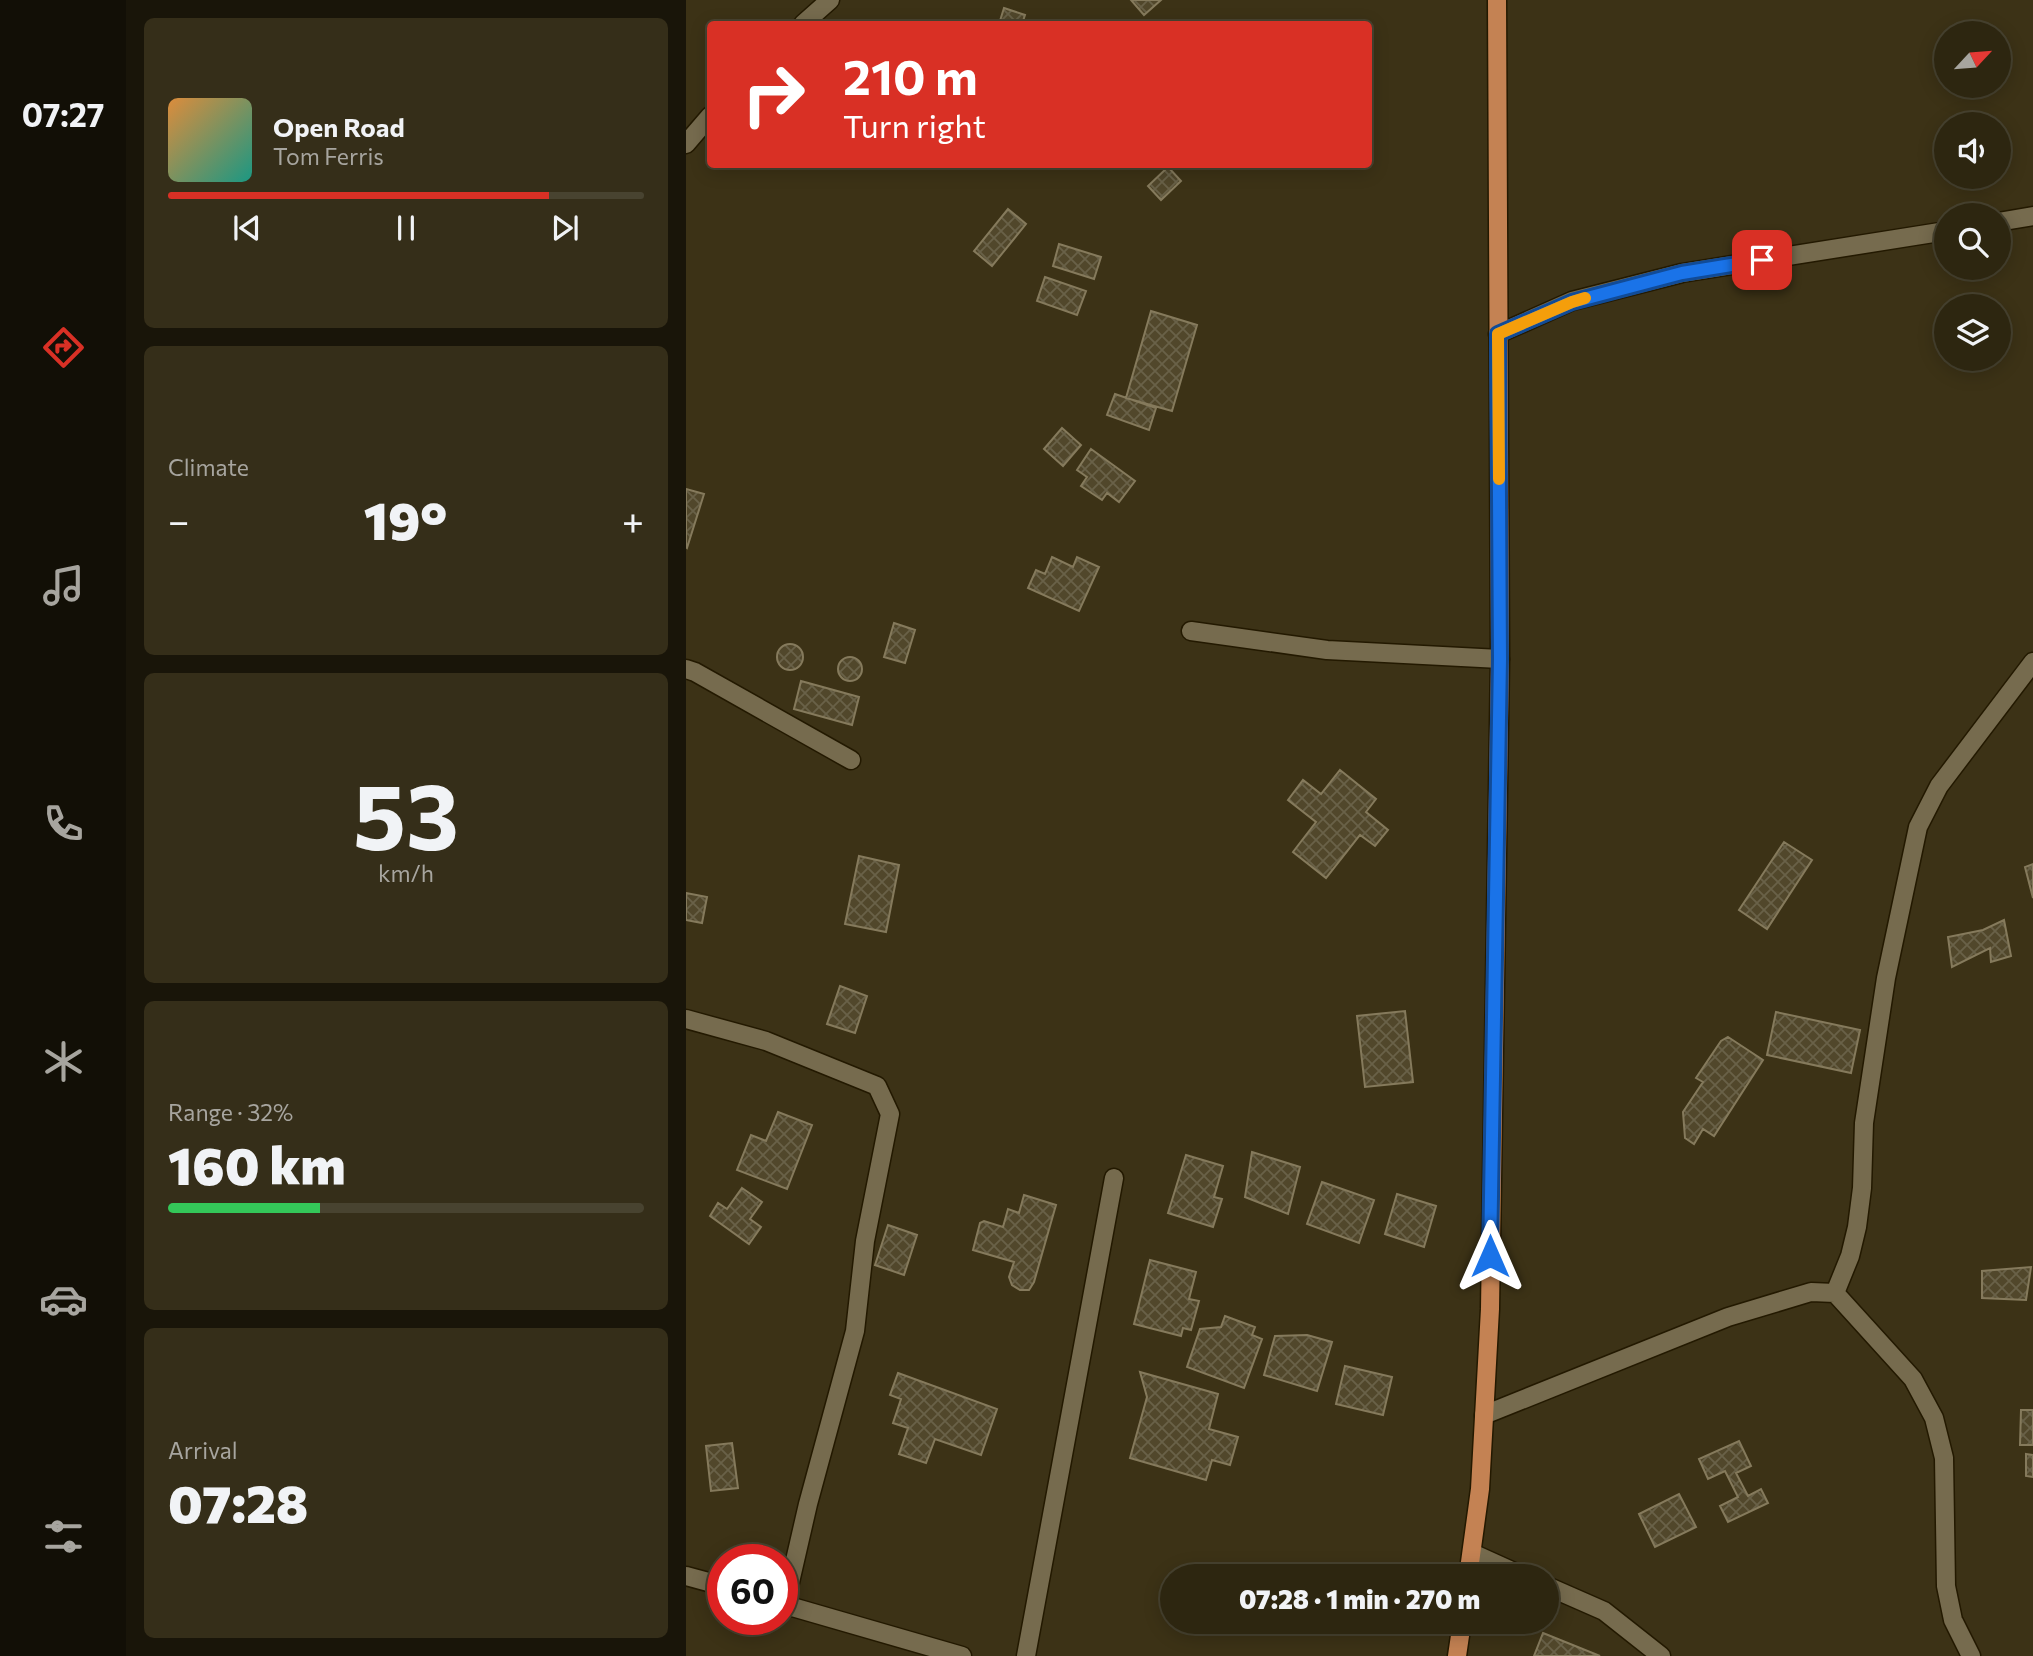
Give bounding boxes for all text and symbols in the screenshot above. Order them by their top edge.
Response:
north arrow [1934,21,2011,98]
map controls [1934,21,2011,371]
text: 210 m [843,45,978,105]
icon: right [728,49,819,140]
text: 07:27 [22,94,104,134]
text: Turn right [843,105,986,145]
text: Open Road [273,111,405,142]
button: sound [1934,112,2011,189]
text: Tom Ferris [273,142,384,170]
button: search [1934,203,2011,280]
icon: previous [228,209,266,247]
icon: pause [387,209,425,247]
icon: next [546,209,584,247]
pin [1732,230,1792,290]
icon: arrive [1743,241,1781,279]
button: layers [1934,294,2011,371]
icon: directions [39,323,88,372]
text: Climate [168,453,249,481]
text: 19° [364,487,447,551]
text: − [168,496,190,543]
text: + [622,496,644,543]
icon: music [39,561,88,610]
text: 53 [353,757,459,869]
icon: phone [39,799,88,848]
text: km/h [378,859,434,887]
icon: climate [39,1037,88,1086]
text: Range · 32% [168,1098,293,1126]
text: 160 km [168,1132,346,1196]
position arrow [1453,1219,1527,1293]
icon: car [39,1275,88,1324]
text: Arrival [168,1436,238,1464]
text: 07:28 [168,1470,308,1534]
icon: filters [39,1512,88,1561]
speed limit sign: 60 [707,1544,798,1635]
text: 07:28 · 1 min · 270 m [1239,1583,1480,1614]

